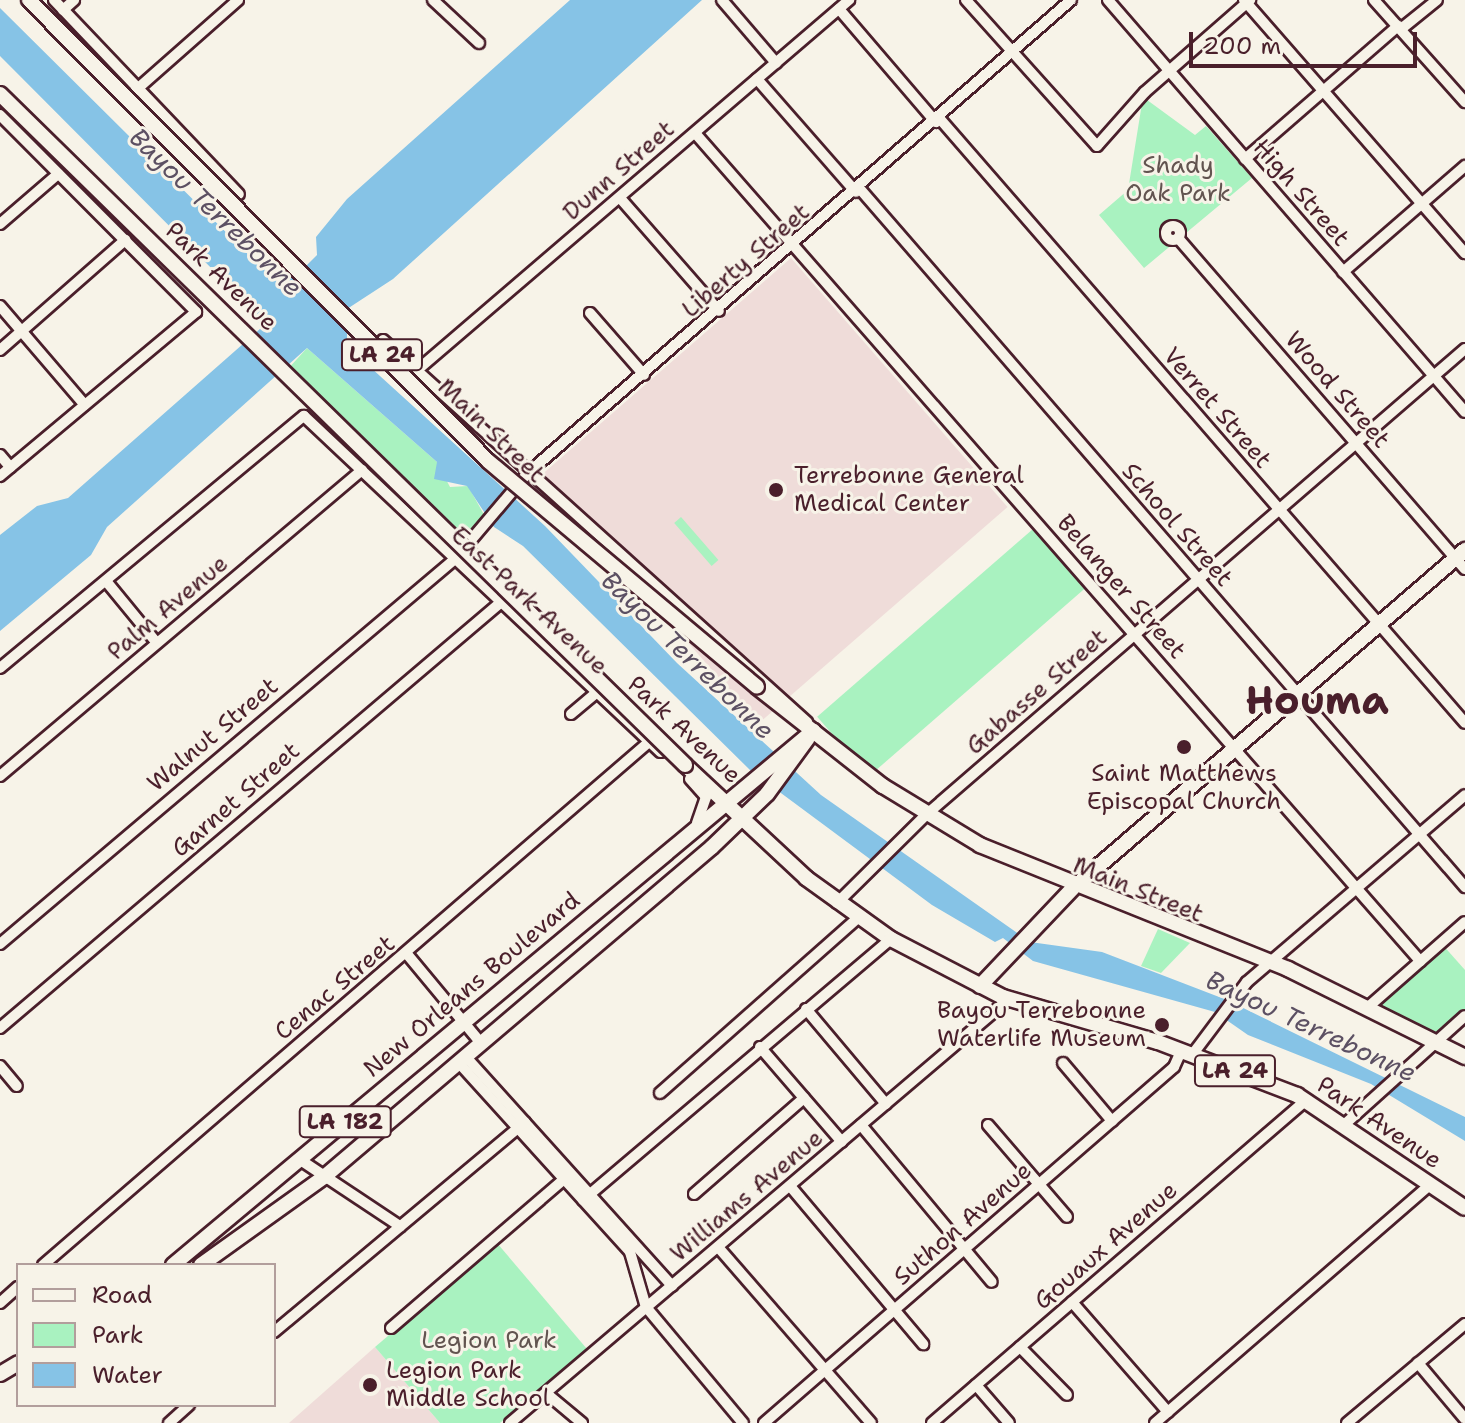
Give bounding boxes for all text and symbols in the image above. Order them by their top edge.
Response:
scale bar [1193,16,1421,66]
text: 200 m [1203,30,1281,62]
street label: Dunn Street [558,115,680,227]
water label: Bayou Terrebonne [123,121,309,303]
street label: High Street [1247,134,1355,252]
park label: Shady Oak Park [1125,152,1231,208]
street label: Liberty Street [676,198,816,324]
street label: Park Avenue [159,217,283,337]
street label: Wood Street [1279,326,1395,454]
road number: LA 24 [340,337,424,373]
street label: Verret Street [1157,342,1277,474]
street label: Main Street [431,373,551,489]
street label: School Street [1116,457,1238,593]
place label: Terrebonne General Medical Center [794,462,1024,518]
marker: Terrebonne General Medical Center [765,479,787,501]
street label: Belanger Street [1051,509,1191,665]
street label: East Park Avenue [445,521,613,681]
street label: Palm Avenue [102,549,234,667]
water label: Bayou Terrebonne [595,564,781,746]
street label: Gabasse Street [961,623,1113,761]
street label: Park Avenue [621,670,747,790]
street label: Walnut Street [142,672,284,798]
district label: Houma [1245,676,1389,724]
street label: Garnet Street [166,737,306,863]
marker: Saint Matthews Episcopal Church [1175,738,1193,756]
place label: Saint Matthews Episcopal Church [1087,760,1281,816]
street label: Main Street [1069,851,1207,929]
street label: New Orleans Boulevard [358,886,586,1084]
street label: Cenac Street [269,929,401,1047]
water label: Bayou Terrebonne [1201,964,1421,1088]
place label: Bayou Terrebonne Waterlife Museum [937,997,1146,1053]
marker: Bayou Terrebonne Waterlife Museum [1153,1016,1171,1034]
road number: LA 24 [1193,1053,1277,1089]
street label: Park Avenue [1311,1071,1447,1175]
road number: LA 182 [297,1104,393,1140]
street label: Williams Avenue [665,1124,829,1268]
street label: Suthon Avenue [888,1156,1038,1292]
street label: Gouaux Avenue [1029,1176,1183,1316]
legend [16,1263,276,1407]
text: Road [92,1279,152,1311]
text: Park [92,1319,144,1351]
park label: Legion Park [421,1327,557,1355]
place label: Legion Park Middle School [386,1357,550,1413]
text: Water [92,1359,163,1391]
marker: Legion Park Middle School [361,1376,379,1394]

